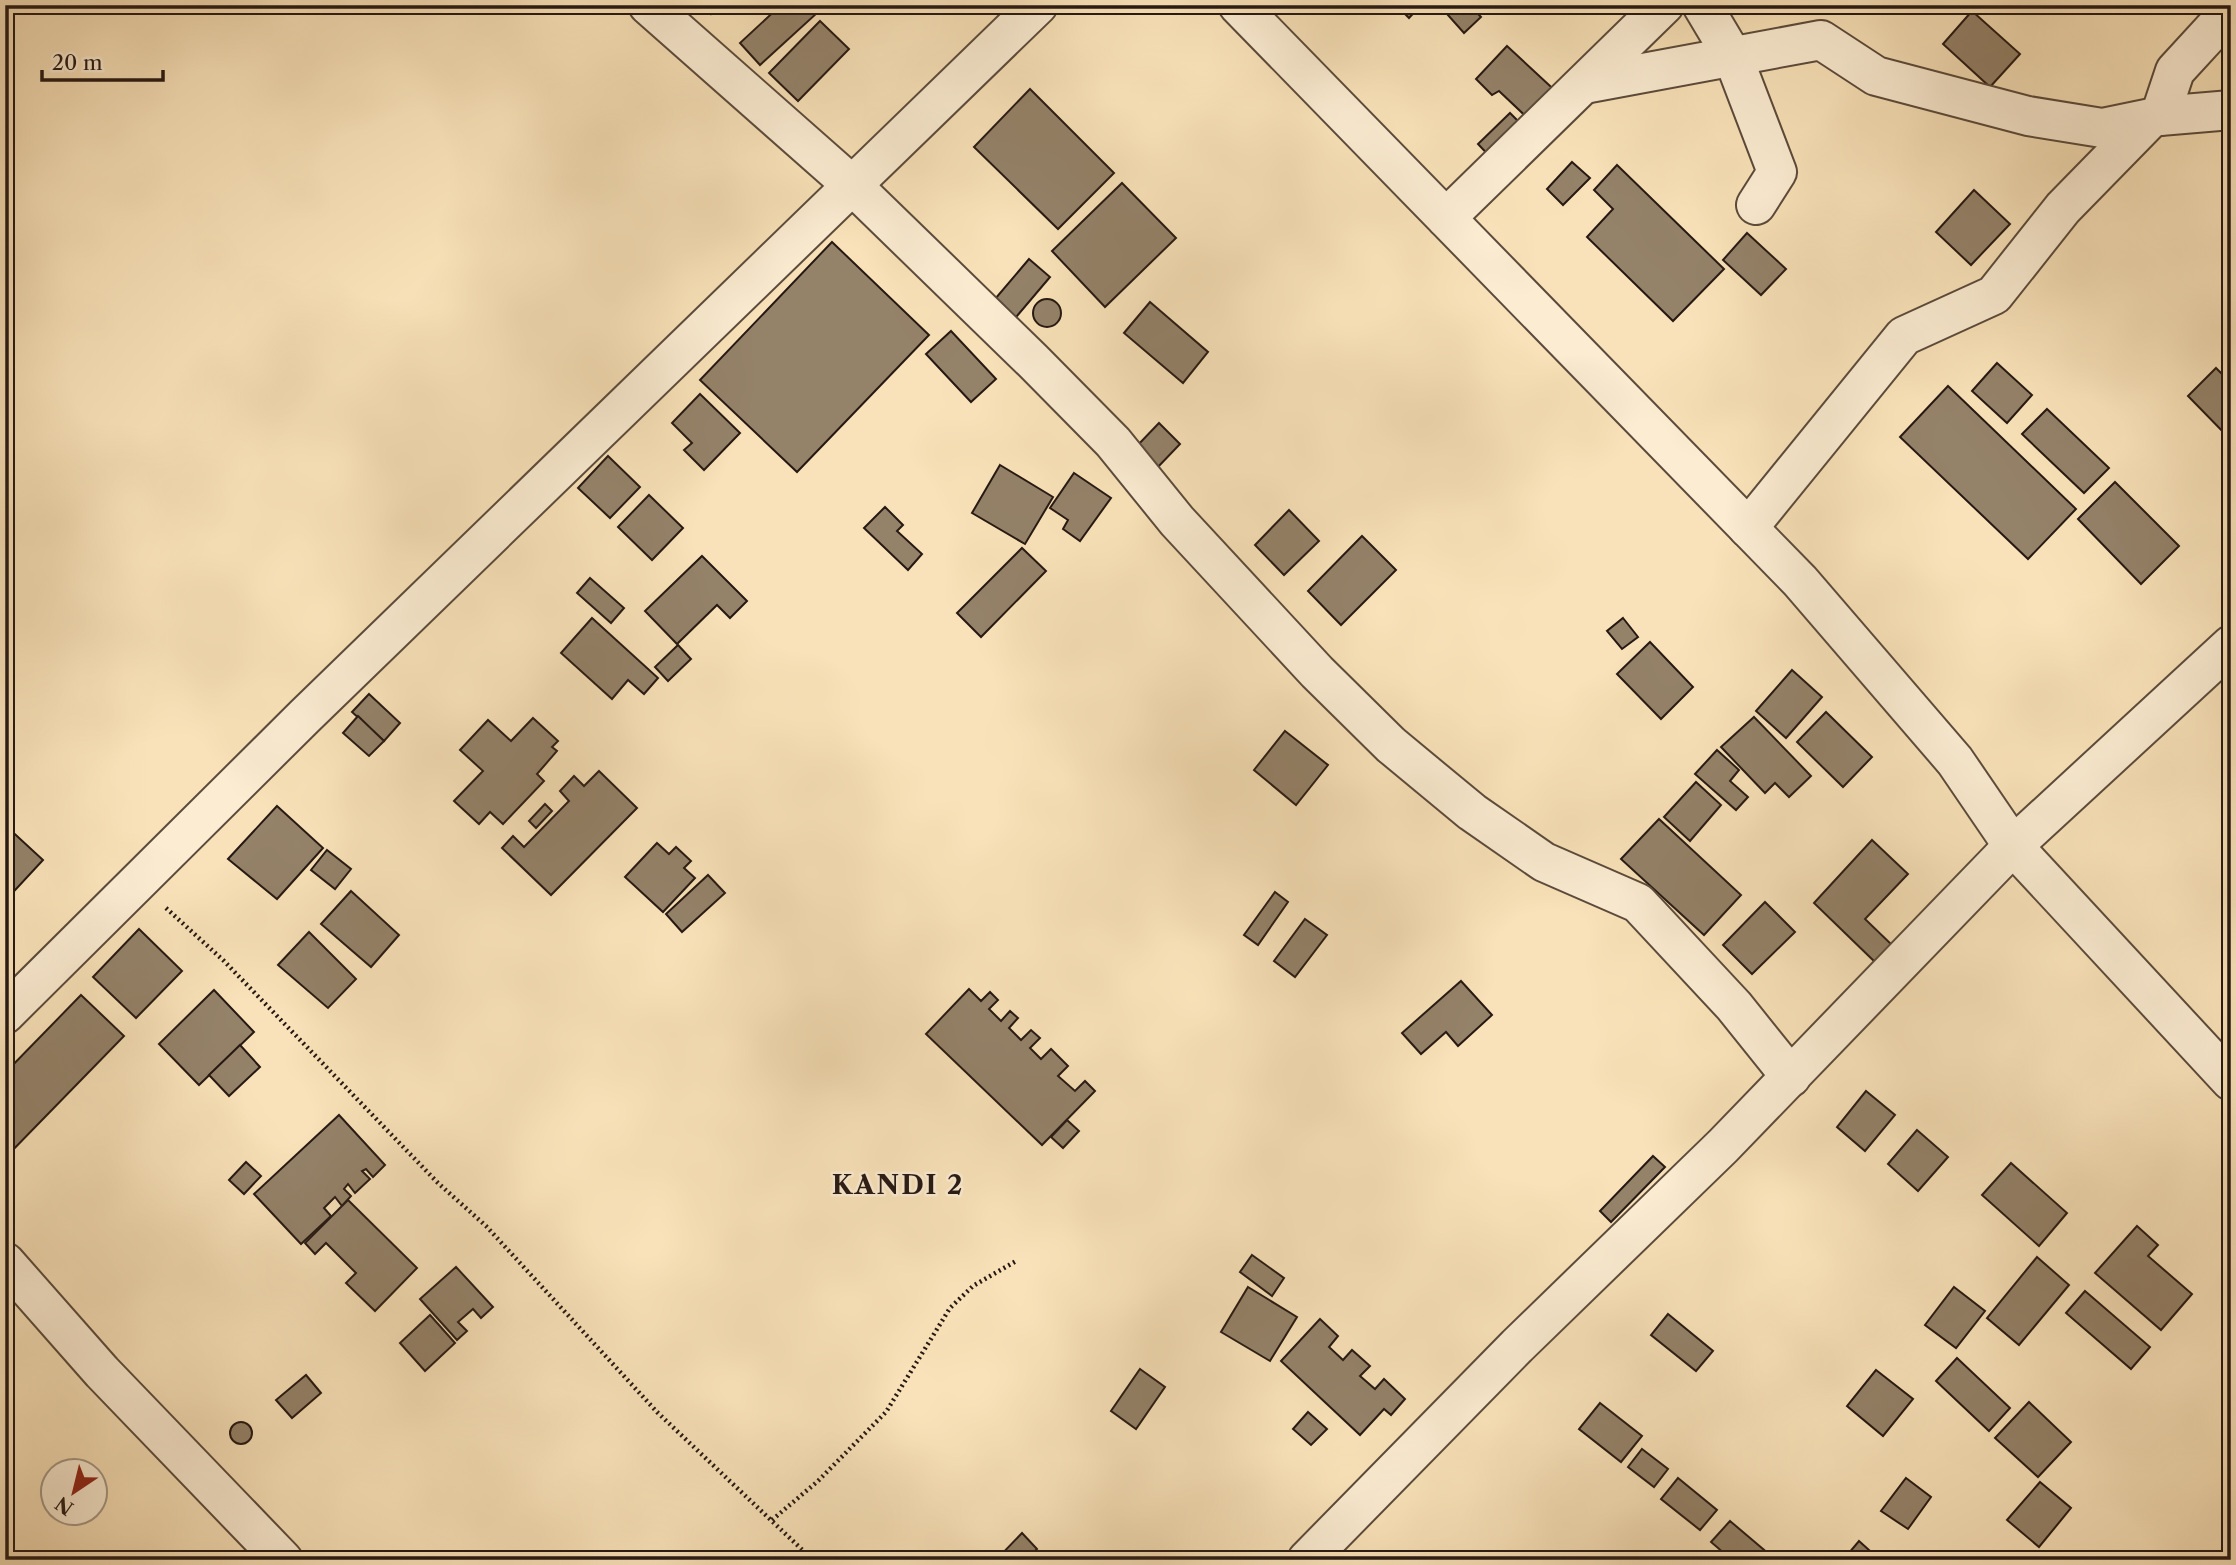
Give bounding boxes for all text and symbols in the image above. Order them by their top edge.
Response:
scale bar [42,38,163,82]
text: 20 m [52,50,103,75]
district label: KANDI 2 [832,1169,964,1201]
north arrow [38,1456,108,1526]
text: N [51,1491,78,1520]

